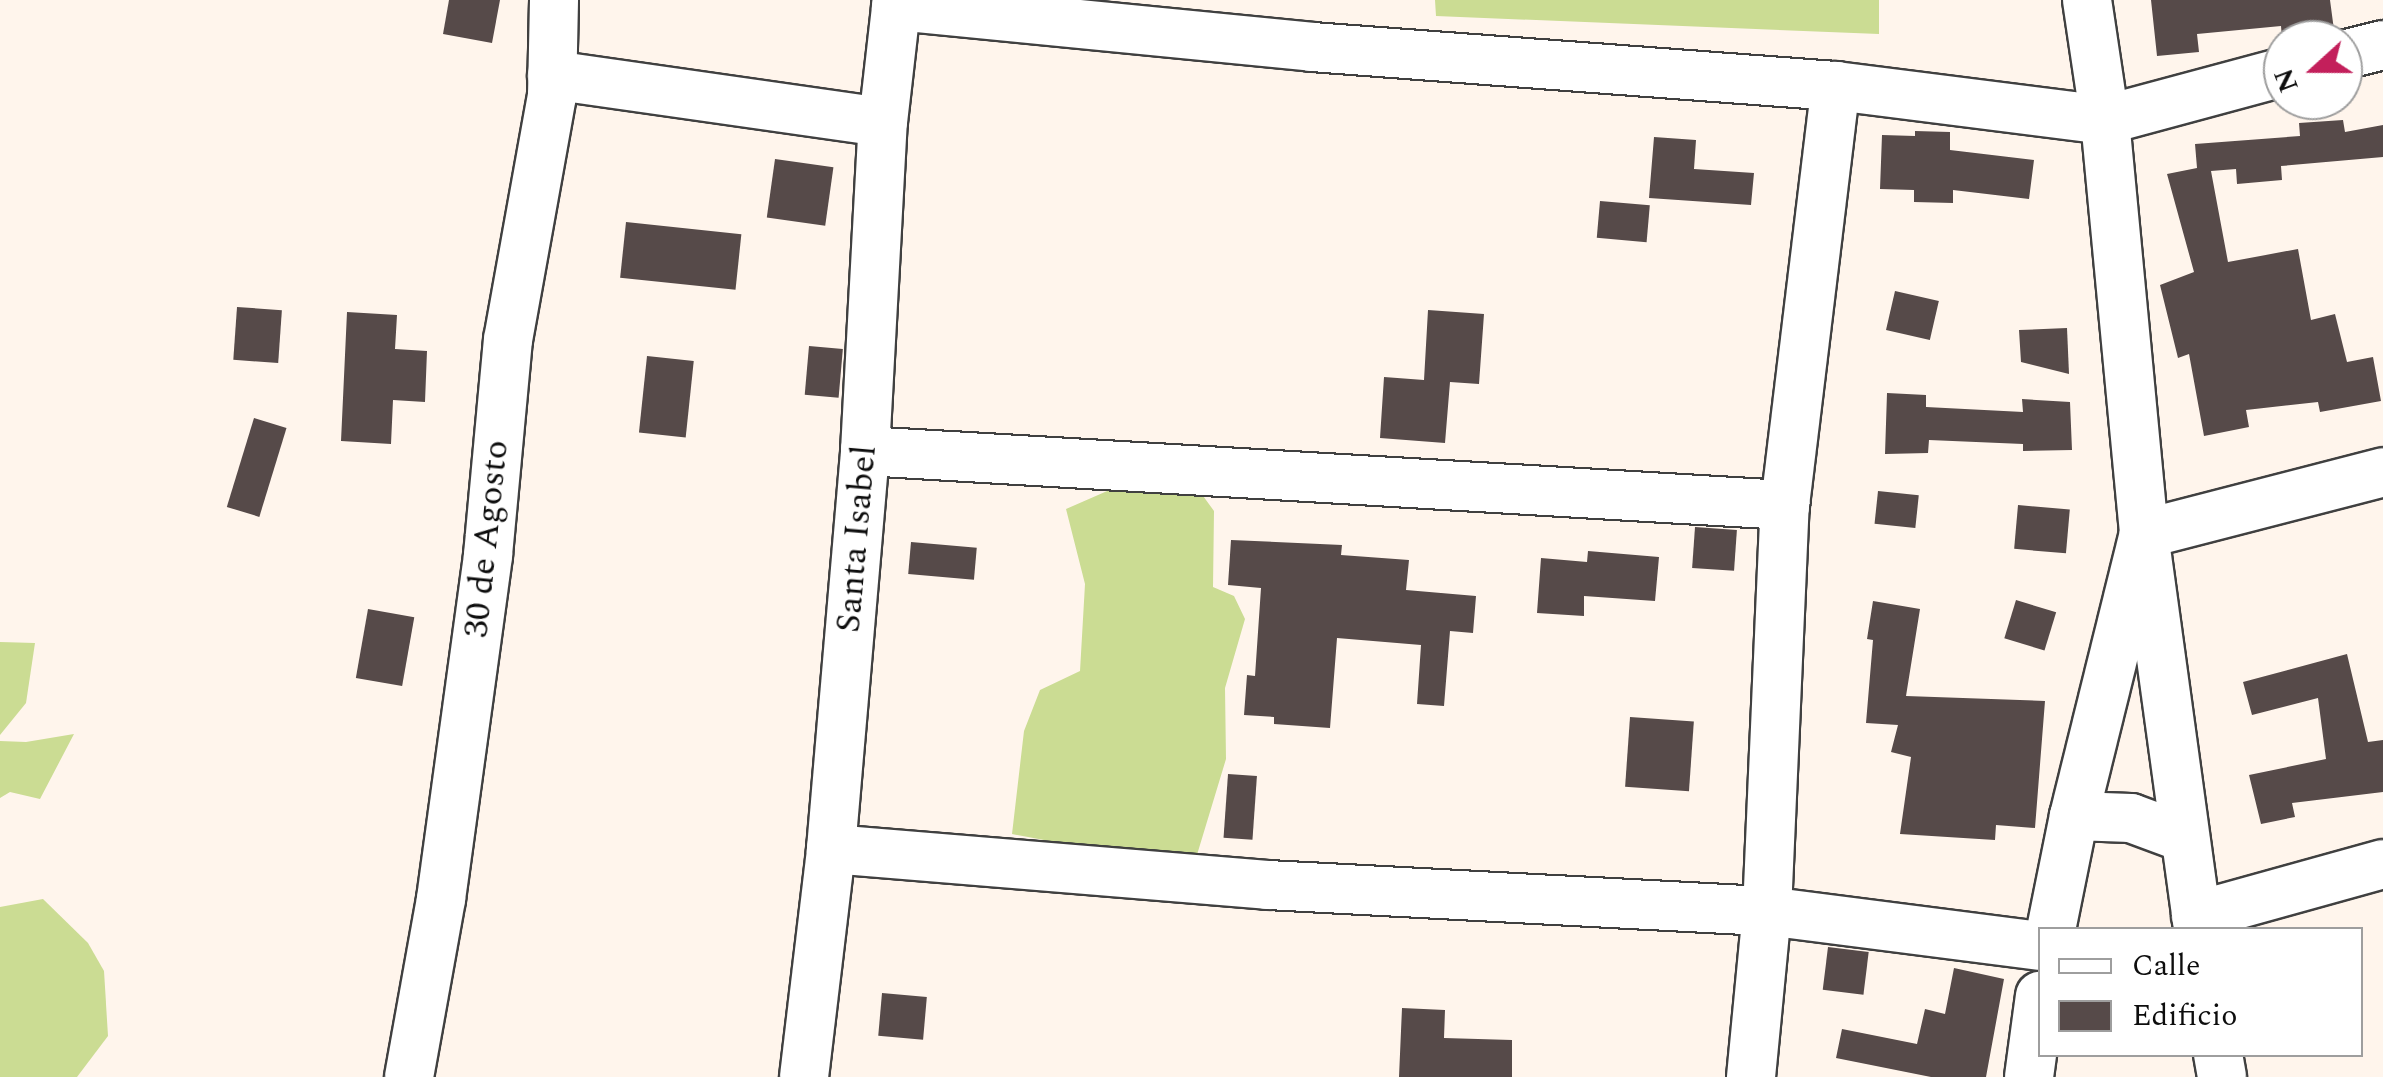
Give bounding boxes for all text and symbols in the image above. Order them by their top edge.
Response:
north arrow [2263,20,2363,120]
text: N [2262,62,2311,99]
street label: 30 de Agosto [456,438,518,640]
street label: Santa Isabel [828,444,886,634]
legend [2038,927,2363,1057]
text: Calle [2132,943,2200,989]
text: Edificio [2132,993,2237,1039]

